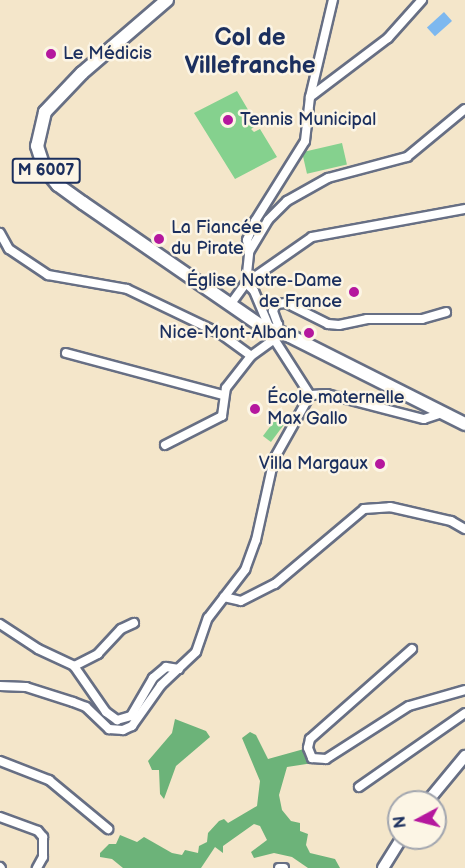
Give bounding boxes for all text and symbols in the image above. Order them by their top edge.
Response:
district label: Col de Villefranche [184,24,316,80]
place label: Le Médicis [63,43,152,65]
marker: Le Médicis [44,47,58,61]
place label: Tennis Municipal [240,109,376,131]
marker: Tennis Municipal [221,113,235,127]
road number: M 6007 [12,158,80,184]
place label: La Fiancée du Pirate [171,218,262,260]
marker: La Fiancée du Pirate [152,232,166,246]
place label: Église Notre-Dame de France [186,271,342,314]
marker: Église Notre-Dame de France [347,285,361,299]
place label: Nice-Mont-Alban [159,322,297,344]
marker: Nice-Mont-Alban [302,326,316,340]
place label: École maternelle Max Gallo [267,388,404,430]
marker: École maternelle Max Gallo [248,402,262,416]
place label: Villa Margaux [259,453,368,475]
marker: Villa Margaux [373,457,387,471]
north arrow [387,790,447,850]
text: N [390,815,411,829]

